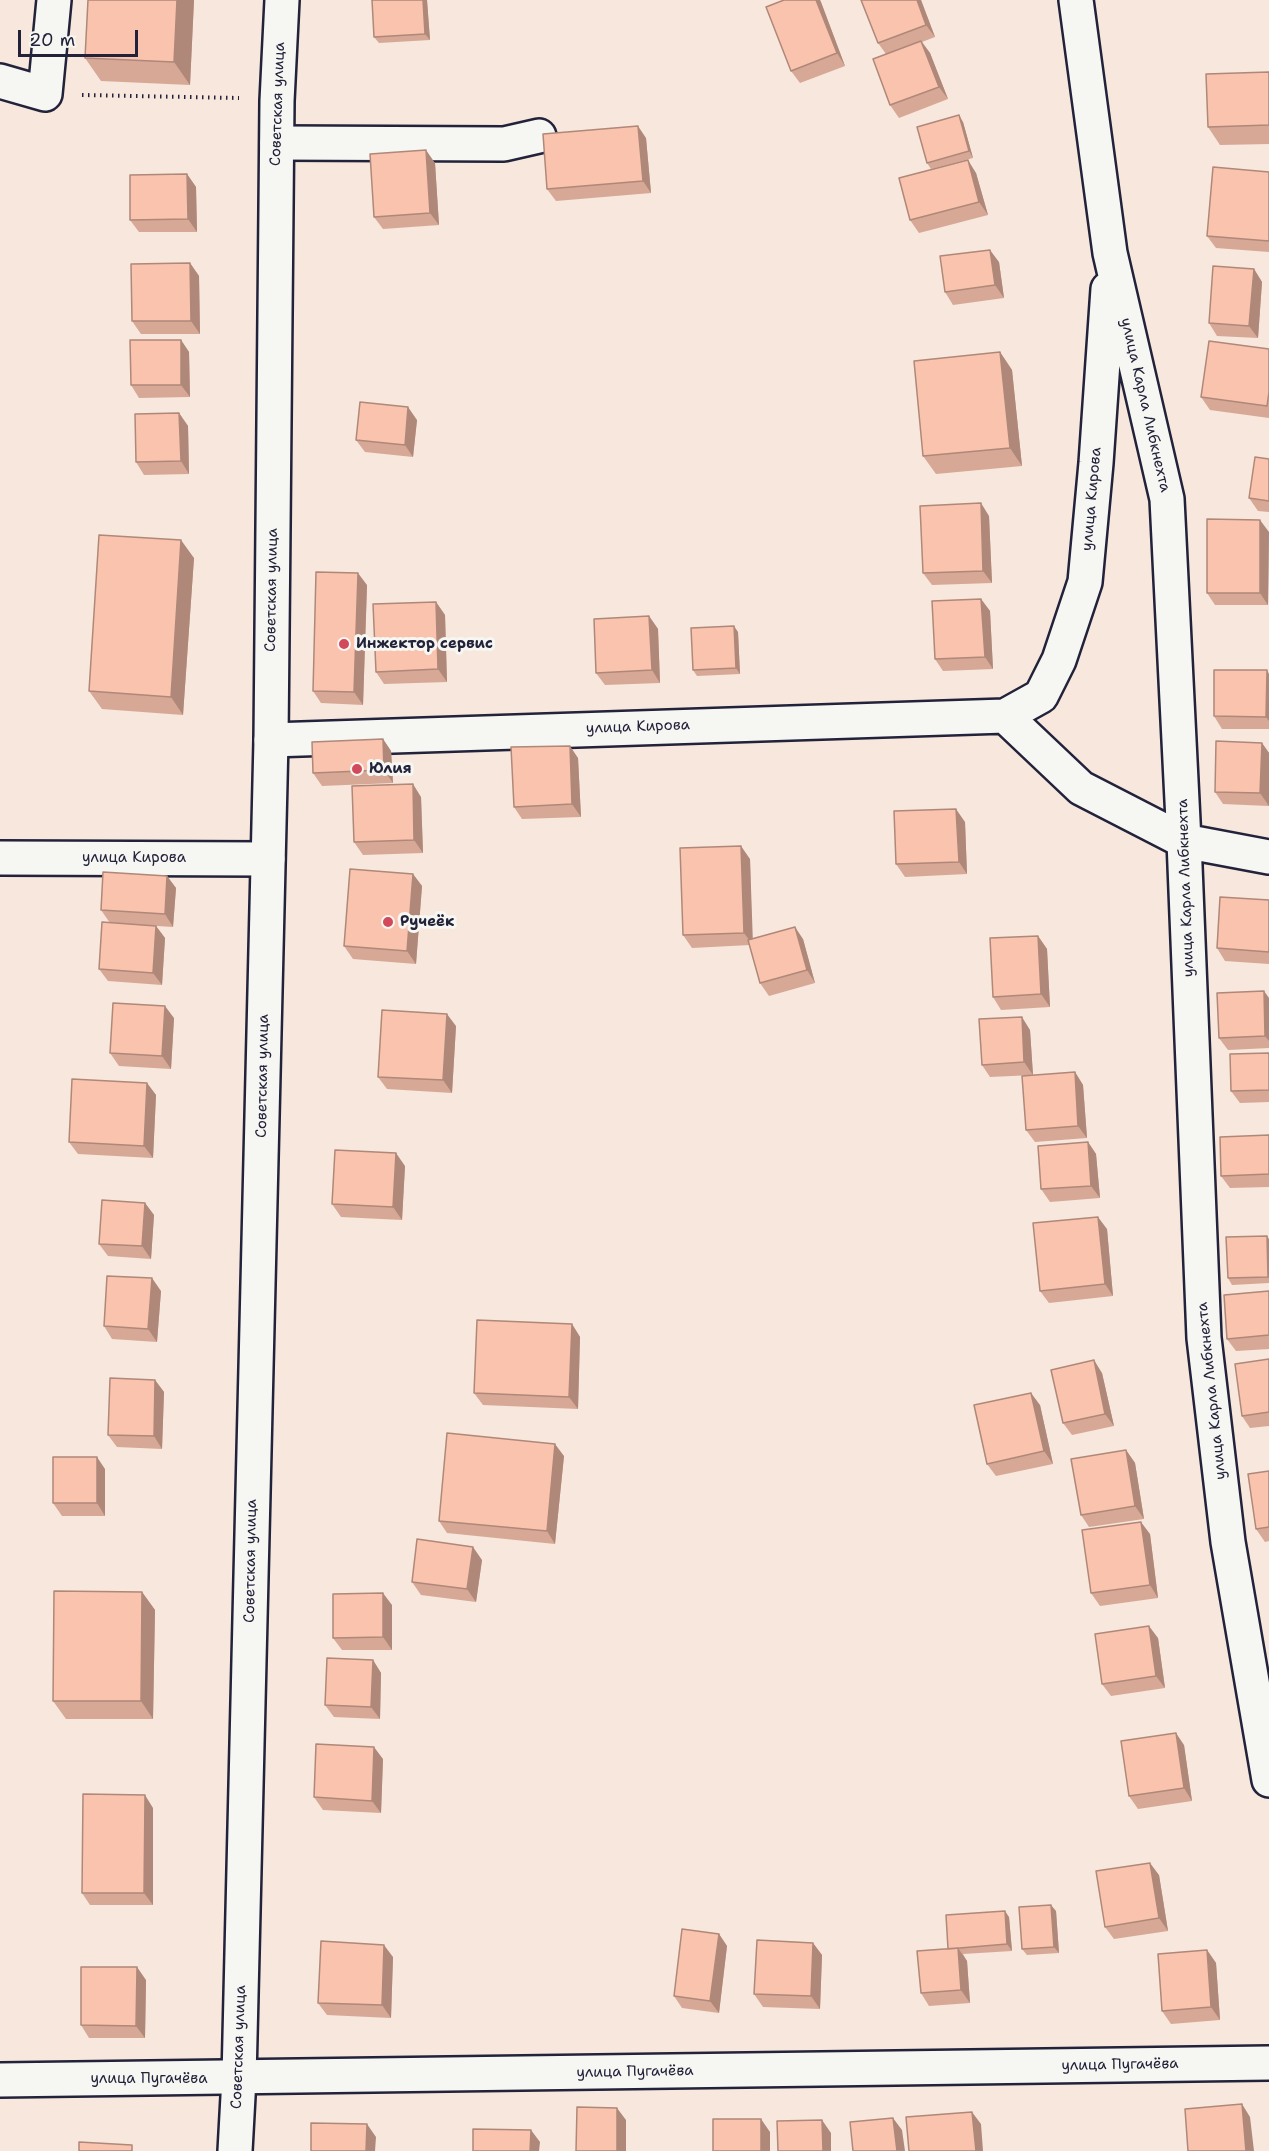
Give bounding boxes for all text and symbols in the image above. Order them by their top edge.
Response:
scale bar [21,18,141,56]
text: 20 m [29,28,75,52]
street label: Советская улица [267,42,289,166]
street label: улица Карла Либкнехта [1116,316,1174,494]
street label: улица Кирова [1078,446,1106,552]
street label: Советская улица [262,528,282,652]
place label: Инжектор сервис [356,635,493,653]
marker: Инжектор сервис [337,637,351,651]
street label: улица Кирова [586,716,690,738]
place label: Юлия [369,760,412,778]
marker: Юлия [350,762,364,776]
street label: улица Карла Либкнехта [1174,798,1198,978]
street label: улица Кирова [82,849,186,867]
place label: Ручеёк [400,913,454,931]
marker: Ручеёк [381,915,395,929]
street label: Советская улица [253,1014,273,1138]
street label: улица Карла Либкнехта [1194,1301,1230,1481]
street label: Советская улица [241,1499,261,1623]
street label: Советская улица [228,1985,250,2109]
street label: улица Пугачёва [1061,2055,1179,2075]
street label: улица Пугачёва [576,2062,694,2082]
street label: улица Пугачёва [90,2070,208,2088]

